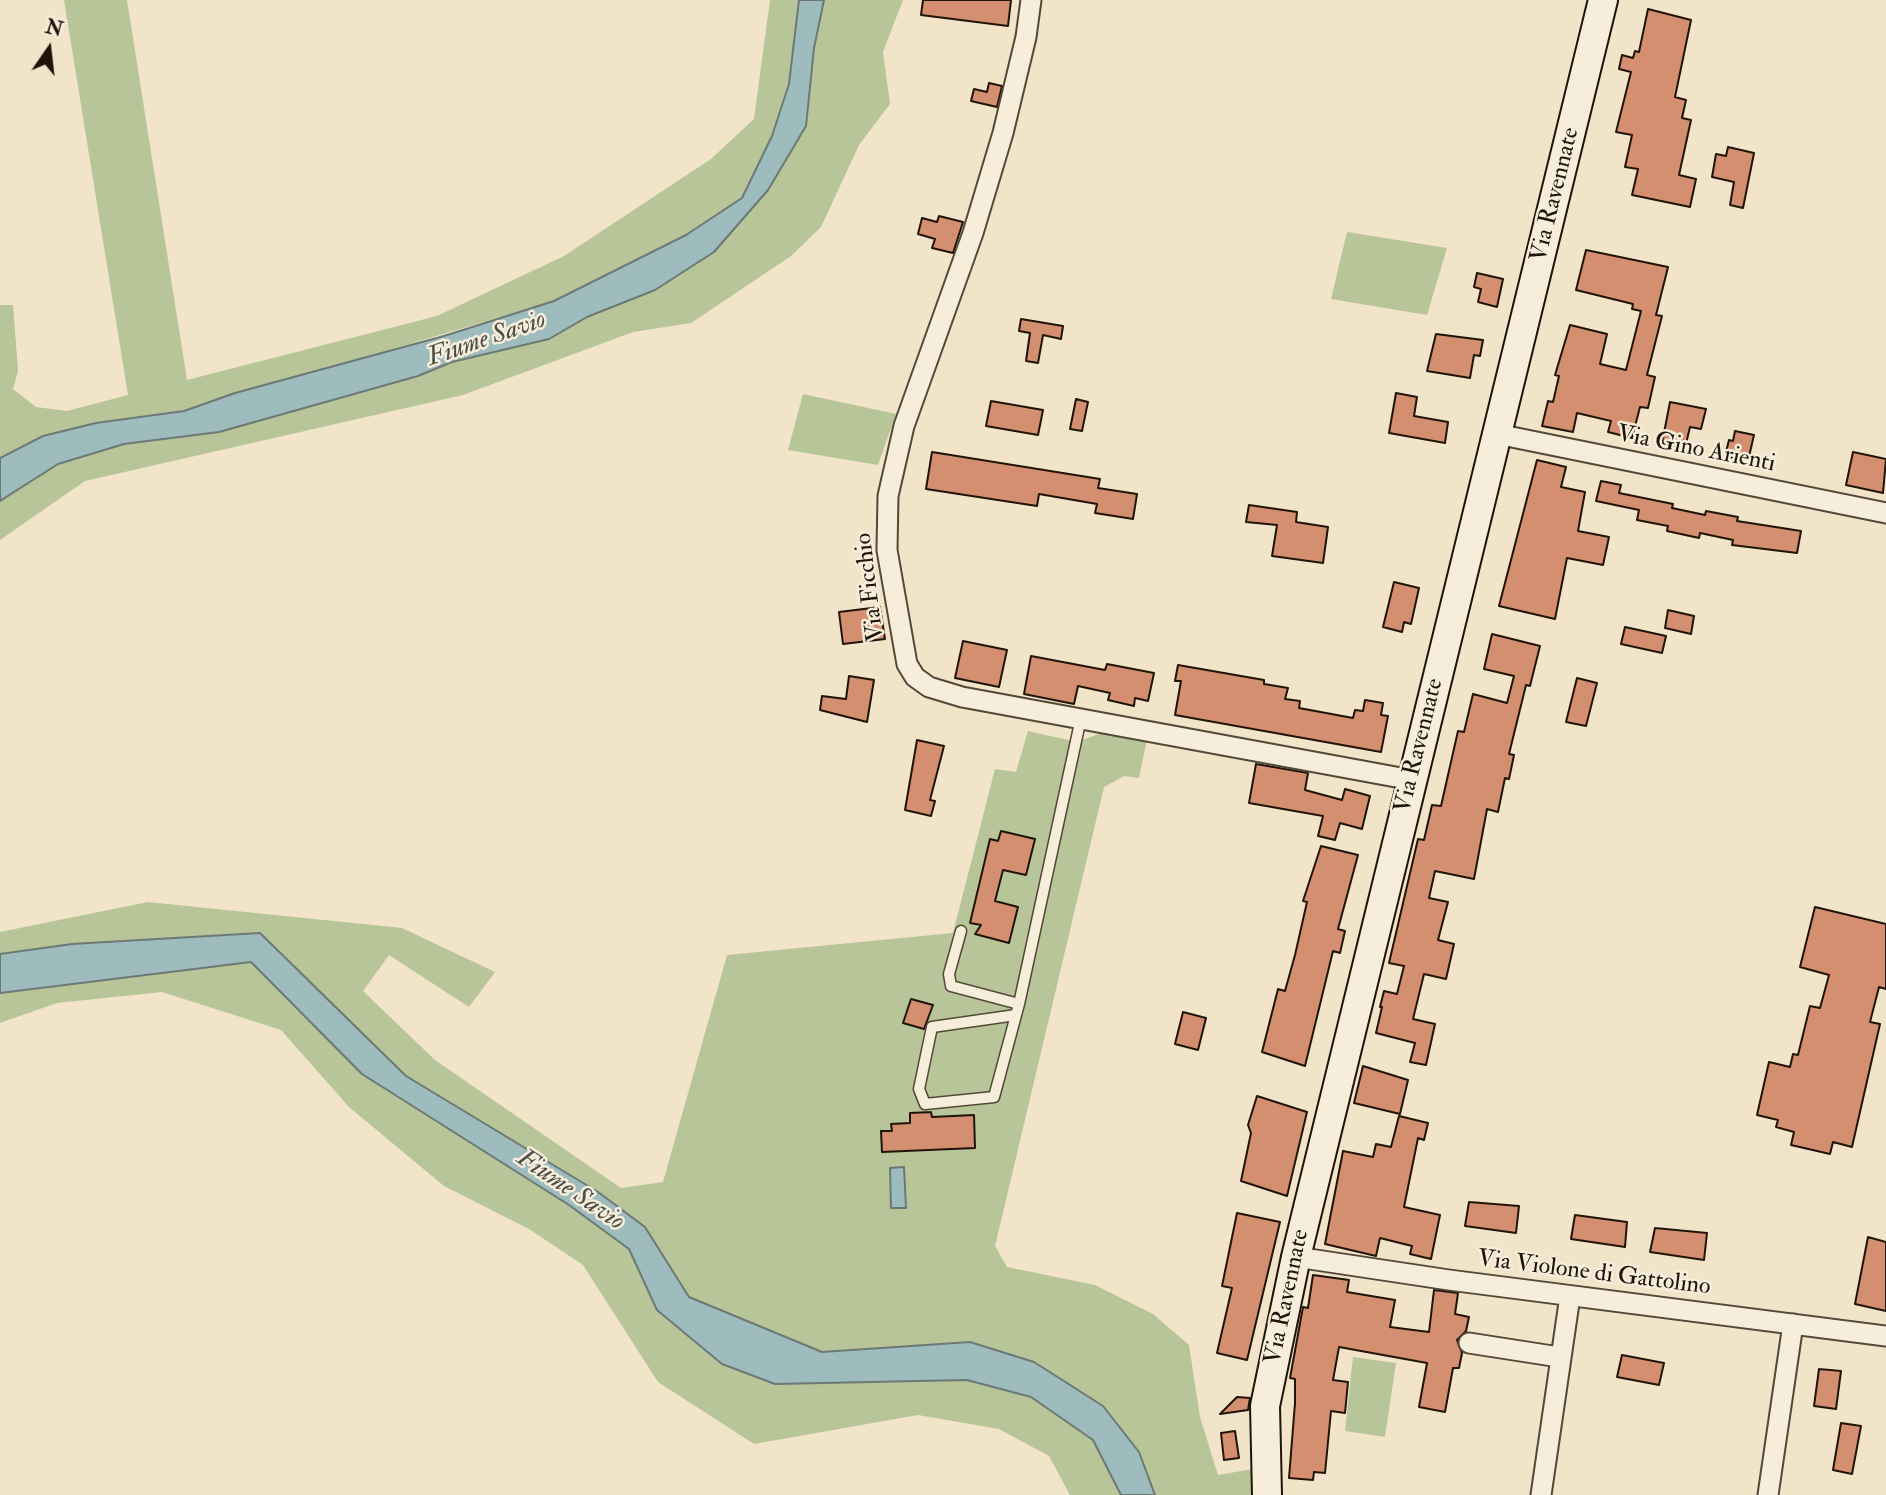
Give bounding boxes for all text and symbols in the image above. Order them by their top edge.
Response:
north arrow [14,14,84,84]
text: N [43,15,65,42]
street label: Via Ravennate [1525,125,1587,265]
water label: Fiume Savio [424,305,550,375]
street label: Via Gino Arienti [1614,421,1778,479]
street label: Via Ficchio [850,531,892,643]
street label: Via Ravennate [1389,676,1451,816]
water label: Fiume Savio [510,1144,630,1238]
street label: Via Ravennate [1260,1227,1316,1367]
street label: Via Violone di Gattolino [1476,1245,1712,1303]

